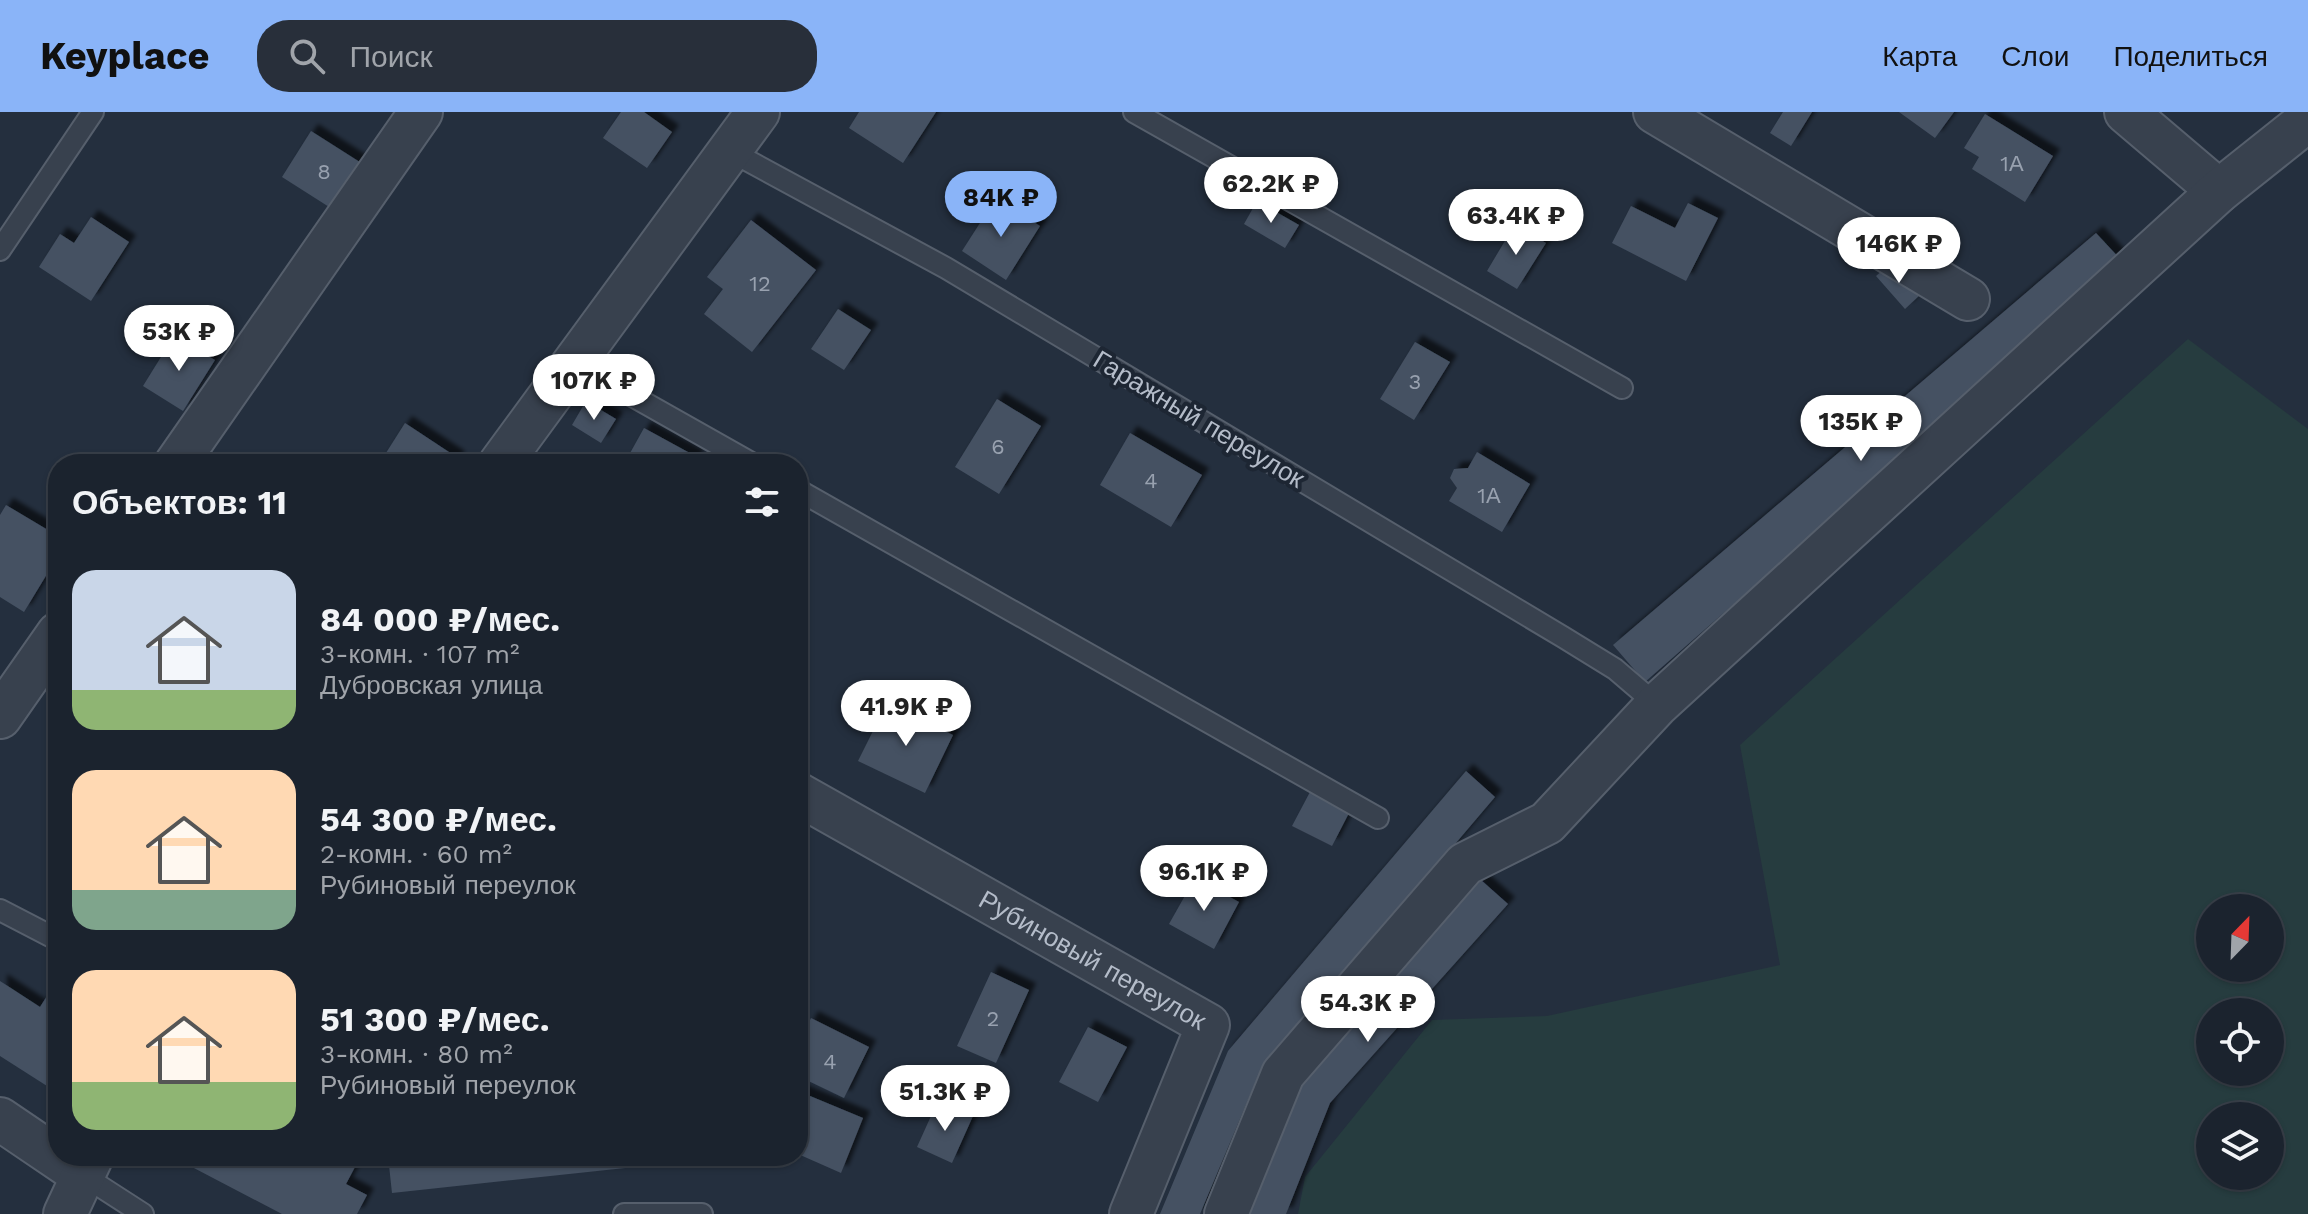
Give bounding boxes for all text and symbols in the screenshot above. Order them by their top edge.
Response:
search box [257,20,817,92]
text: Keyplace [40,34,209,78]
icon: search [285,34,329,78]
text: Поиск [349,39,433,74]
text: Карта [1882,40,1957,73]
text: Слои [2001,40,2069,73]
text: Поделиться [2113,40,2268,73]
house number: 1А [2000,151,2024,176]
pin: 62.2K ₽ [1197,157,1345,225]
house number: 8 [317,159,331,184]
text: 62.2K ₽ [1222,168,1320,198]
pin: 84K ₽ [945,171,1057,239]
text: 84K ₽ [963,182,1039,212]
pin: 63.4K ₽ [1442,189,1590,257]
text: 63.4K ₽ [1467,200,1565,230]
pin: 146K ₽ [1834,217,1964,285]
text: 146K ₽ [1855,228,1943,258]
house number: 12 [749,271,771,296]
pin: 53K ₽ [123,305,235,373]
text: 53K ₽ [142,316,216,346]
street label: Гаражный переулок [1088,344,1310,494]
pin: 107K ₽ [529,354,659,422]
text: 107K ₽ [551,365,637,395]
house number: 3 [1409,369,1421,394]
pin: 135K ₽ [1796,395,1926,463]
text: 135K ₽ [1819,406,1904,436]
house number: 6 [991,434,1005,459]
house number: 4 [1144,468,1158,493]
icon: filters [740,480,784,524]
text: Объектов: 11 [72,482,287,522]
house number: 1А [1477,483,1501,508]
text: 84 000 ₽/мес. [320,599,560,639]
icon: home [136,602,232,698]
text: 3-комн. · 107 m² [320,639,520,669]
text: Дубровская улица [320,670,543,700]
pin: 41.9K ₽ [832,680,980,748]
text: 41.9K ₽ [859,691,953,721]
text: 54 300 ₽/мес. [320,799,557,839]
icon: home [136,802,232,898]
text: 2-комн. · 60 m² [320,839,512,869]
pin: 96.1K ₽ [1130,845,1278,913]
text: 96.1K ₽ [1158,856,1250,886]
text: Рубиновый переулок [320,870,576,900]
street label: Рубиновый переулок [974,884,1212,1036]
north arrow [2196,894,2284,982]
map controls [2196,894,2284,1190]
pin: 54.3K ₽ [1294,976,1442,1044]
text: 54.3K ₽ [1319,987,1417,1017]
button: locate [2196,998,2284,1086]
text: 51 300 ₽/мес. [320,999,550,1039]
icon: home [136,1002,232,1098]
house number: 2 [987,1006,999,1031]
text: 3-комн. · 80 m² [320,1039,513,1069]
house number: 4 [823,1049,837,1074]
pin: 51.3K ₽ [871,1065,1019,1133]
text: Рубиновый переулок [320,1070,576,1100]
text: 51.3K ₽ [899,1076,991,1106]
button: layers [2196,1102,2284,1190]

